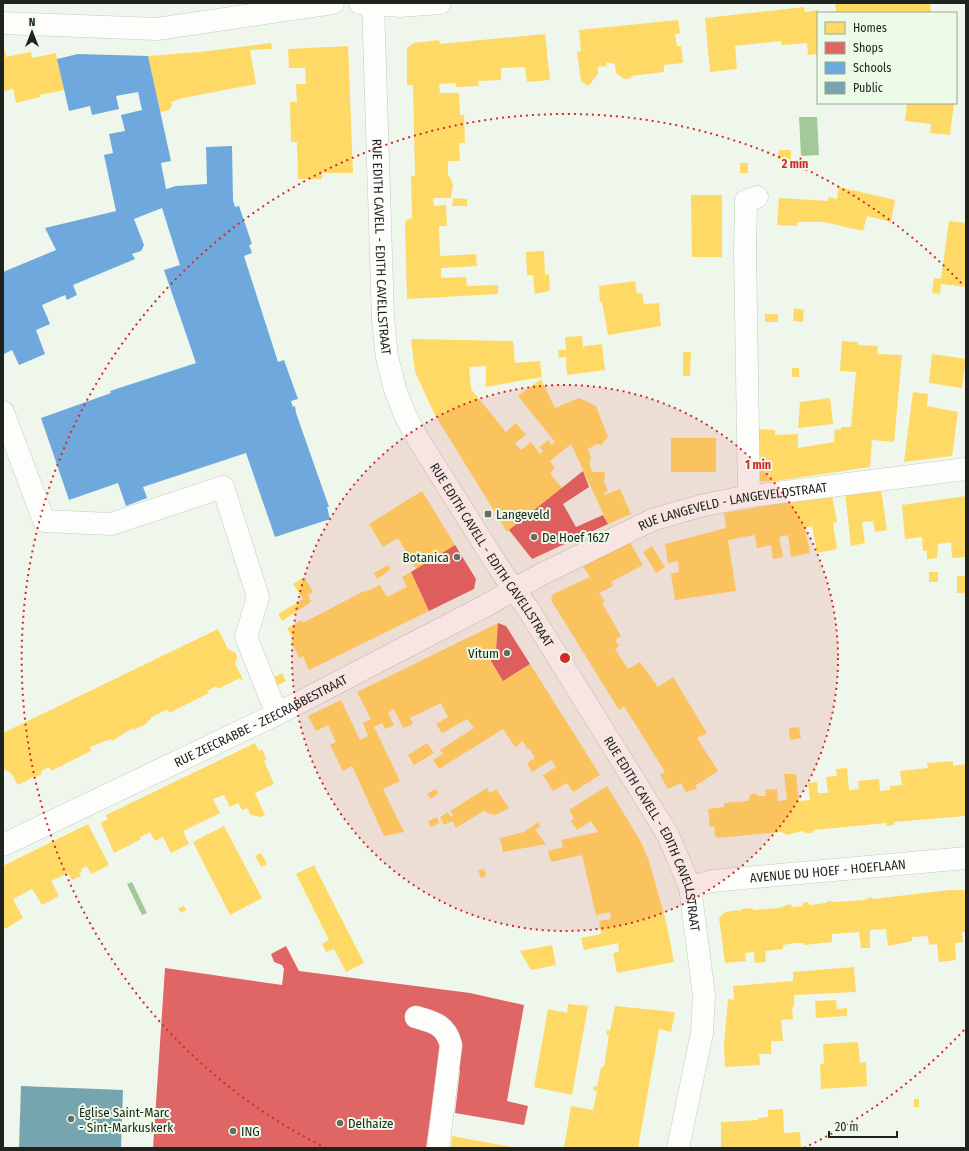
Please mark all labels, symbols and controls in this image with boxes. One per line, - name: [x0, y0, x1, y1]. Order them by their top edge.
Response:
- north arrow: [12, 12, 52, 52]
- legend: [817, 12, 957, 104]
- text: N: [29, 16, 35, 29]
- text: Homes: [853, 21, 887, 35]
- text: Shops: [853, 41, 883, 55]
- text: Schools: [853, 61, 891, 75]
- text: Public: [853, 81, 883, 95]
- street label: RUE EDITH CAVELL - EDITH CAVELLSTRAAT: [369, 139, 394, 356]
- text: 2 min: [781, 157, 808, 171]
- text: 1 min: [745, 458, 771, 472]
- street label: RUE EDITH CAVELL - EDITH CAVELLSTRAAT: [427, 460, 557, 650]
- street label: RUE LANGEVELD - LANGEVELDSTRAAT: [636, 480, 828, 534]
- place label: Langeveld: [496, 507, 550, 522]
- marker: Langeveld: [483, 509, 493, 519]
- place label: De Hoef 1627: [542, 530, 610, 545]
- marker: De Hoef 1627: [529, 532, 539, 542]
- place label: Botanica: [403, 550, 449, 565]
- marker: Botanica: [452, 552, 462, 562]
- place label: Vitum: [468, 646, 499, 661]
- marker: Vitum: [502, 648, 512, 658]
- centre of rings: [558, 651, 572, 665]
- street label: RUE ZEECRABBE - ZEECRABBESTRAAT: [172, 672, 350, 770]
- street label: RUE EDITH CAVELL - EDITH CAVELLSTRAAT: [601, 734, 703, 932]
- street label: AVENUE DU HOEF - HOEFLAAN: [749, 856, 906, 886]
- place label: Église Saint-Marc - Sint-Markuskerk: [79, 1105, 174, 1135]
- scale bar: [829, 1113, 897, 1139]
- marker: Église Saint-Marc - Sint-Markuskerk: [66, 1114, 76, 1124]
- place label: Delhaize: [348, 1116, 393, 1131]
- marker: Delhaize: [335, 1118, 345, 1128]
- text: 20 m: [835, 1120, 859, 1134]
- place label: ING: [241, 1124, 260, 1139]
- marker: ING: [228, 1126, 238, 1136]

